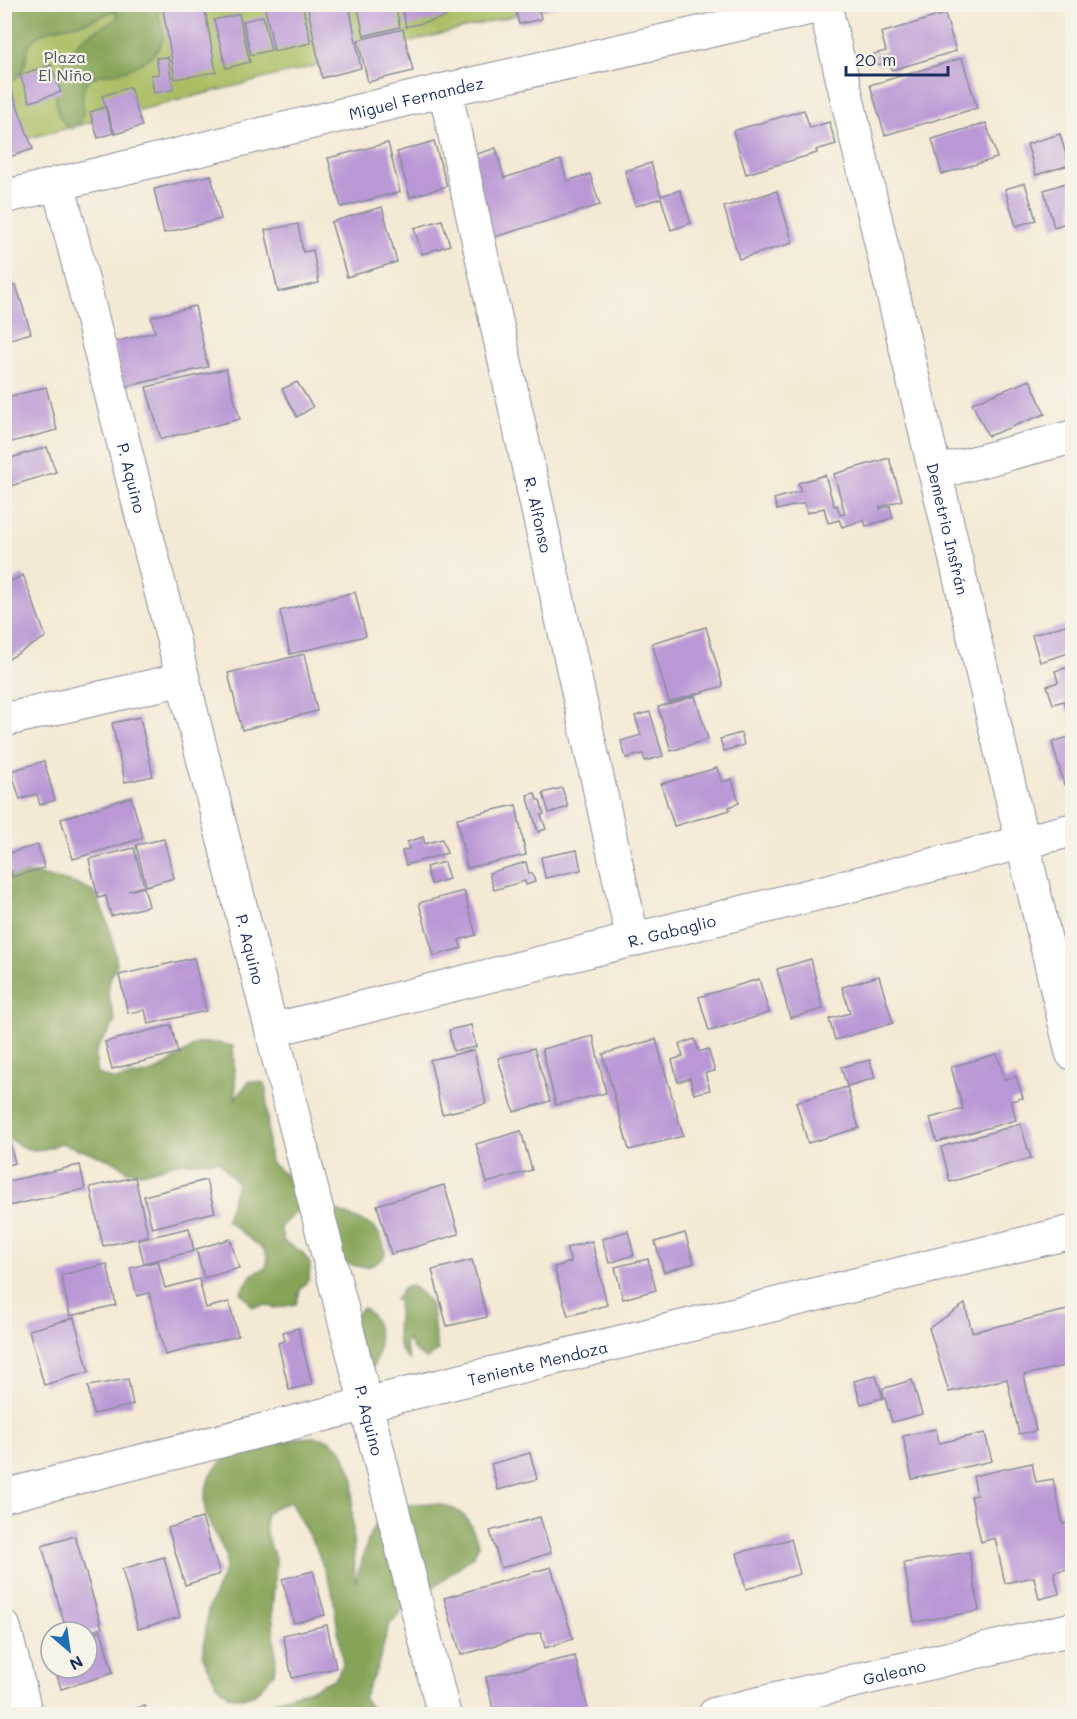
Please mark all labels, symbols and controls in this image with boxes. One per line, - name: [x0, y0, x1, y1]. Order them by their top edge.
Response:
- scale bar: [846, 39, 948, 77]
- park label: Plaza El Niño: [38, 46, 92, 85]
- text: 20 m: [855, 47, 896, 71]
- street label: Miguel Fernandez: [346, 71, 486, 124]
- street label: P. Aquino: [113, 441, 151, 515]
- street label: Demetrio Insfrán: [923, 461, 974, 597]
- street label: R. Alfonso: [520, 475, 558, 555]
- street label: R. Gabaglio: [626, 909, 718, 951]
- street label: P. Aquino: [232, 912, 270, 986]
- street label: Teniente Mendoza: [465, 1335, 610, 1389]
- street label: P. Aquino: [351, 1383, 389, 1457]
- north arrow: [39, 1620, 99, 1680]
- text: N: [66, 1651, 87, 1676]
- street label: Galeano: [860, 1654, 928, 1689]

